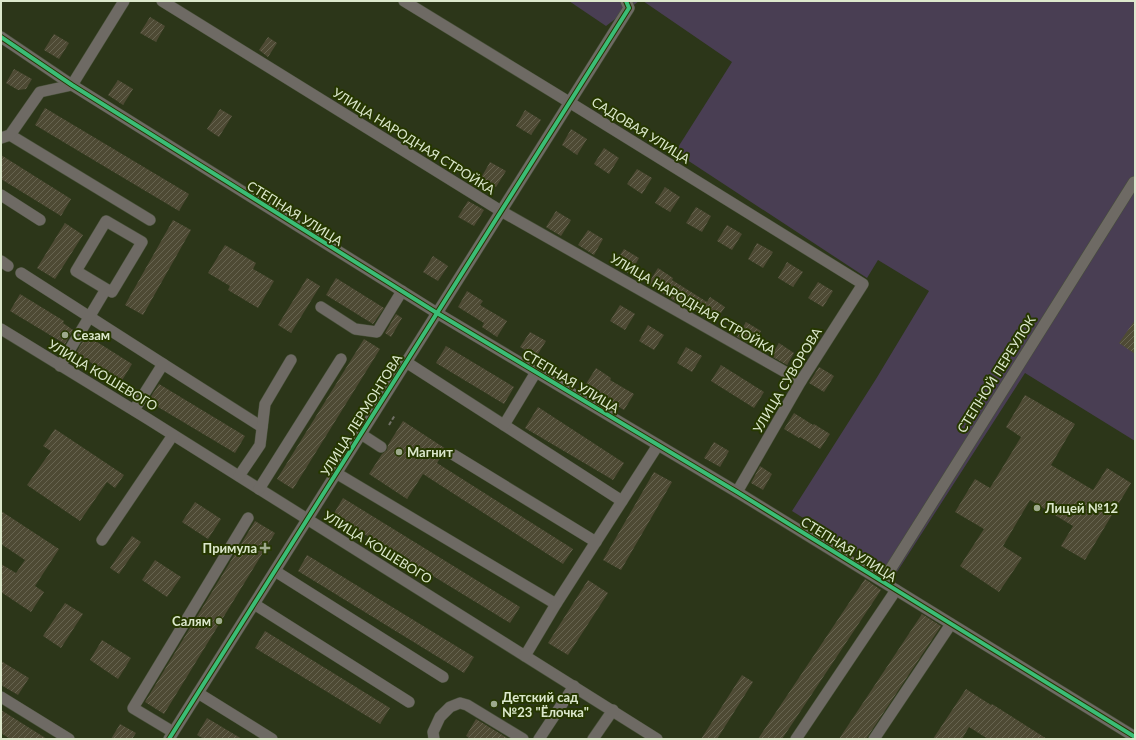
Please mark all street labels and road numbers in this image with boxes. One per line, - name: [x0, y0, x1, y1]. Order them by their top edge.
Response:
- street label: УЛИЦА НАРОДНАЯ СТРОЙКА: [330, 84, 498, 198]
- street label: САДОВАЯ УЛИЦА: [589, 93, 693, 167]
- street label: СТЕПНАЯ УЛИЦА: [244, 177, 346, 249]
- street label: УЛИЦА НАРОДНАЯ СТРОЙКА: [607, 250, 779, 358]
- street label: СТЕПНОЙ ПЕРЕУЛОК: [953, 312, 1039, 436]
- street label: УЛИЦА СУВОРОВА: [749, 324, 825, 436]
- street label: УЛИЦА КОШЕВОГО: [45, 336, 161, 414]
- street label: СТЕПНАЯ УЛИЦА: [520, 346, 622, 416]
- street label: УЛИЦА ЛЕРМОНТОВА: [317, 351, 405, 479]
- street label: УЛИЦА КОШЕВОГО: [321, 507, 435, 587]
- street label: СТЕПНАЯ УЛИЦА: [798, 513, 900, 585]

